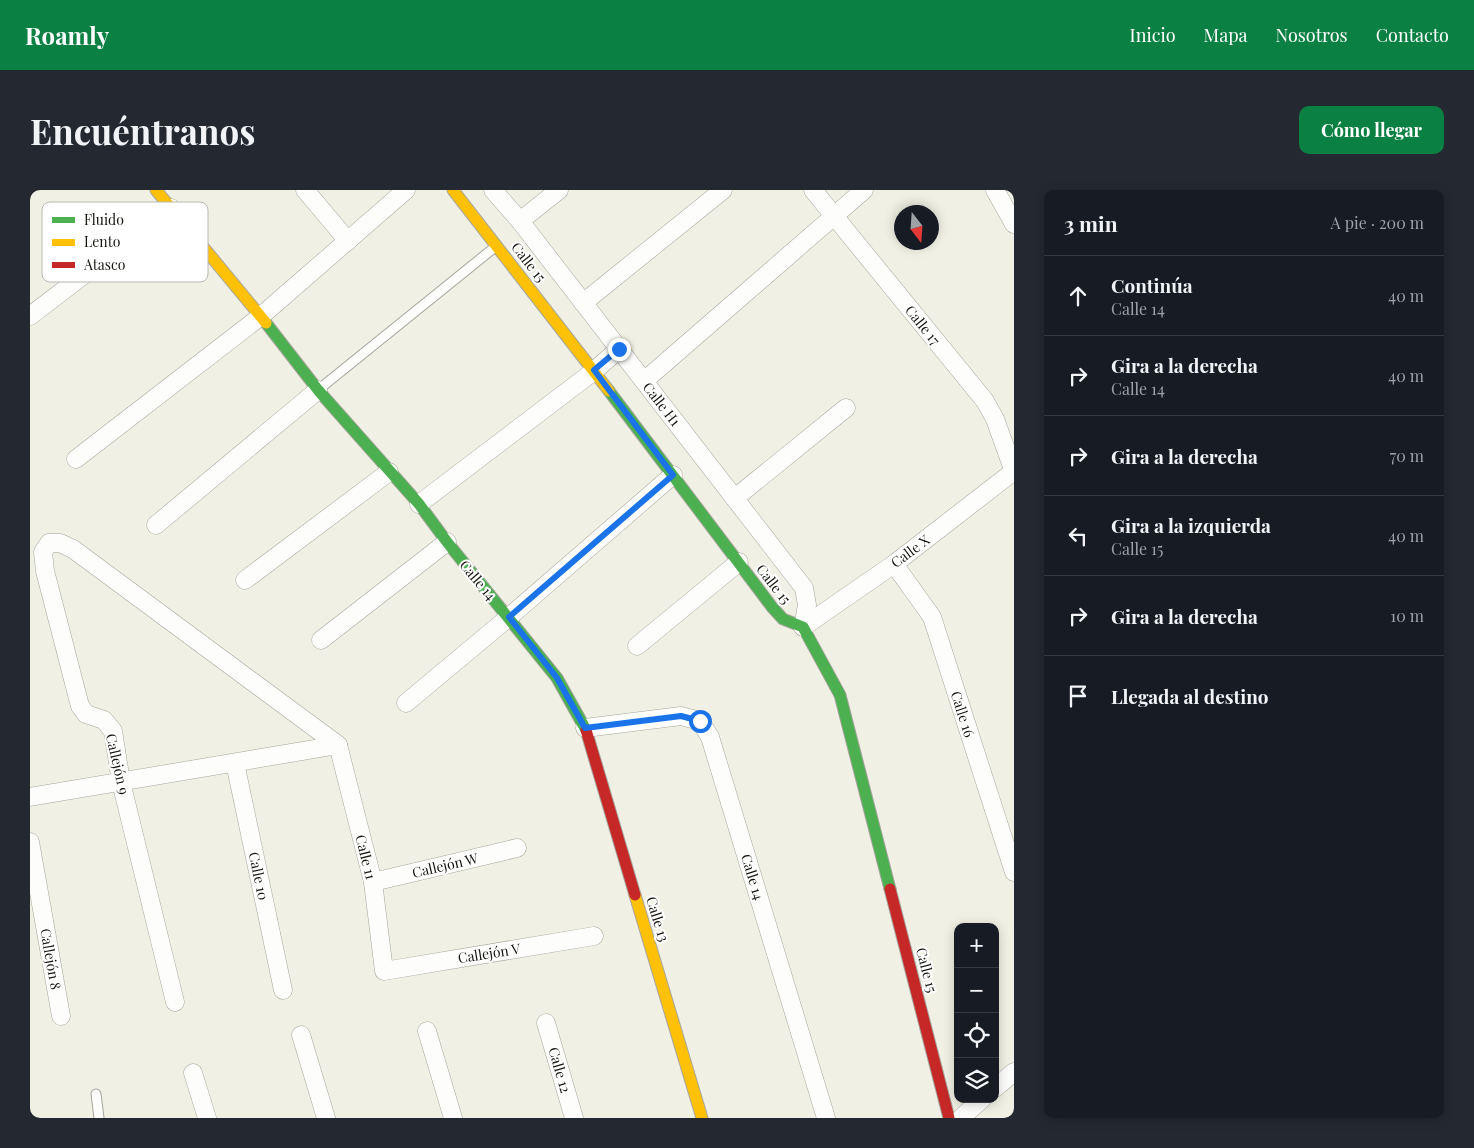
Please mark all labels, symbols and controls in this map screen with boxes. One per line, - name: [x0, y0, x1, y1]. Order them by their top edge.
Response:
- text: Roamly: [25, 19, 109, 51]
- text: Inicio: [1130, 23, 1176, 47]
- text: Mapa: [1204, 23, 1248, 47]
- text: Nosotros: [1276, 23, 1348, 47]
- text: Contacto: [1376, 23, 1449, 47]
- button: Cómo llegar: [1299, 106, 1444, 154]
- text: Encuéntranos: [30, 107, 255, 154]
- legend: [42, 202, 208, 282]
- north arrow: [894, 205, 939, 250]
- text: 3 min: [1064, 209, 1118, 237]
- text: Fluido: [84, 210, 124, 229]
- text: A pie · 200 m: [1331, 212, 1424, 233]
- text: Lento: [84, 232, 121, 251]
- street label: Calle 15: [507, 238, 551, 286]
- text: Atasco: [83, 255, 126, 274]
- text: Continúa: [1111, 272, 1193, 298]
- icon: ahead: [1064, 282, 1092, 310]
- text: 40 m: [1388, 285, 1424, 306]
- text: Calle 14: [1111, 298, 1165, 319]
- street label: Calle 17: [901, 301, 945, 349]
- route end: [608, 338, 631, 361]
- text: Gira a la derecha: [1111, 352, 1258, 378]
- icon: right: [1064, 362, 1092, 390]
- text: 40 m: [1388, 365, 1424, 386]
- street label: Calle H1: [639, 378, 685, 430]
- text: Calle 14: [1111, 378, 1165, 399]
- icon: right: [1064, 442, 1092, 470]
- text: Gira a la derecha: [1111, 443, 1258, 469]
- text: 70 m: [1390, 445, 1424, 466]
- text: Gira a la izquierda: [1111, 512, 1271, 538]
- icon: left: [1064, 522, 1092, 550]
- text: 40 m: [1388, 525, 1424, 546]
- street label: Calle X: [887, 530, 933, 572]
- text: Calle 15: [1111, 538, 1163, 559]
- street label: Calle 14: [456, 556, 500, 604]
- street label: Calle 15: [752, 560, 796, 608]
- icon: right: [1064, 602, 1092, 630]
- text: Gira a la derecha: [1111, 603, 1258, 629]
- text: 10 m: [1390, 605, 1424, 626]
- icon: arrive: [1064, 682, 1092, 710]
- text: Llegada al destino: [1111, 683, 1269, 709]
- street label: Calle 16: [947, 688, 979, 740]
- route start: [689, 710, 712, 733]
- street label: Callejón 9: [102, 732, 134, 796]
- street label: Calle 11: [351, 833, 381, 881]
- street label: Callejón W: [410, 848, 480, 882]
- street label: Calle 10: [245, 850, 273, 902]
- street label: Calle 14: [737, 852, 769, 902]
- street label: Calle 13: [642, 894, 674, 944]
- map controls: [954, 923, 999, 1103]
- button: +: [954, 923, 999, 968]
- street label: Callejón 8: [36, 927, 66, 991]
- street label: Callejón V: [456, 939, 522, 967]
- street label: Calle 15: [912, 945, 942, 995]
- button: −: [954, 968, 999, 1013]
- button: locate: [954, 1013, 999, 1058]
- street label: Calle 12: [544, 1045, 576, 1095]
- button: layers: [954, 1058, 999, 1103]

